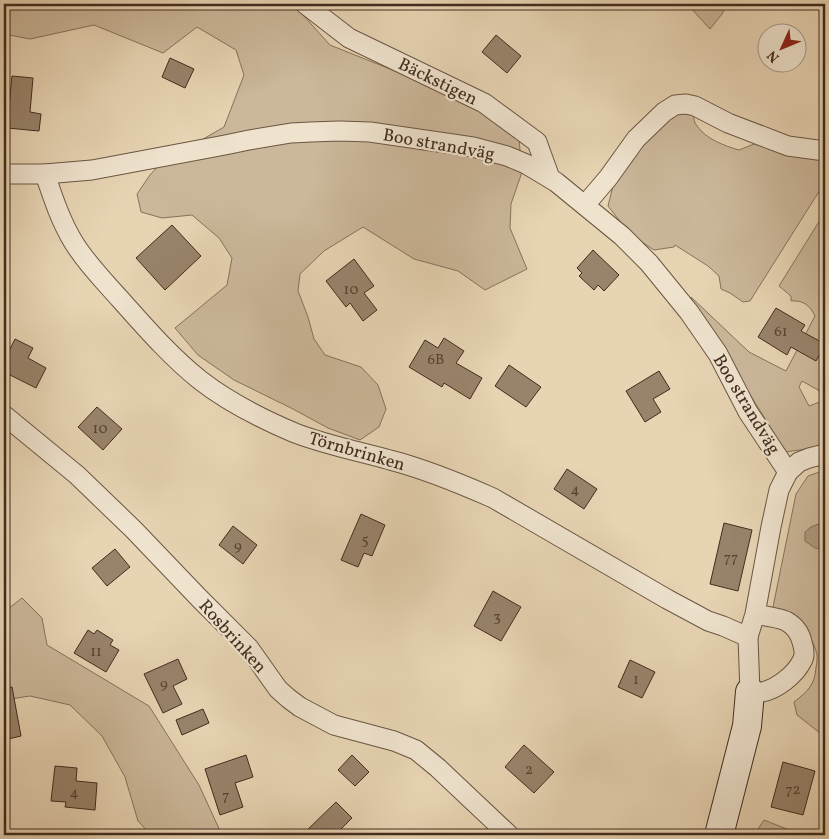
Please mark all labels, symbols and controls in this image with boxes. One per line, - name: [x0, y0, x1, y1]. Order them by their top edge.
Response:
- north arrow: [756, 22, 806, 72]
- text: N: [763, 46, 784, 66]
- street label: Bäckstigen: [393, 52, 481, 112]
- street label: Boo strandväg: [381, 123, 497, 168]
- house number: 10: [344, 280, 358, 301]
- house number: 61: [774, 322, 788, 343]
- house number: 6B: [428, 350, 444, 371]
- street label: Boo strandväg: [706, 350, 786, 460]
- house number: 10: [93, 419, 107, 440]
- street label: Törnbrinken: [305, 427, 408, 478]
- house number: 4: [571, 480, 580, 501]
- house number: 5: [361, 530, 369, 551]
- house number: 9: [234, 536, 242, 557]
- house number: 77: [724, 548, 738, 569]
- street label: Rosbrinken: [192, 595, 272, 680]
- house number: 3: [493, 607, 501, 628]
- house number: 11: [90, 642, 102, 663]
- house number: 1: [633, 670, 639, 691]
- house number: 9: [160, 674, 168, 695]
- house number: 2: [525, 760, 533, 781]
- house number: 72: [785, 780, 801, 801]
- house number: 4: [70, 783, 79, 804]
- house number: 7: [222, 786, 230, 807]

